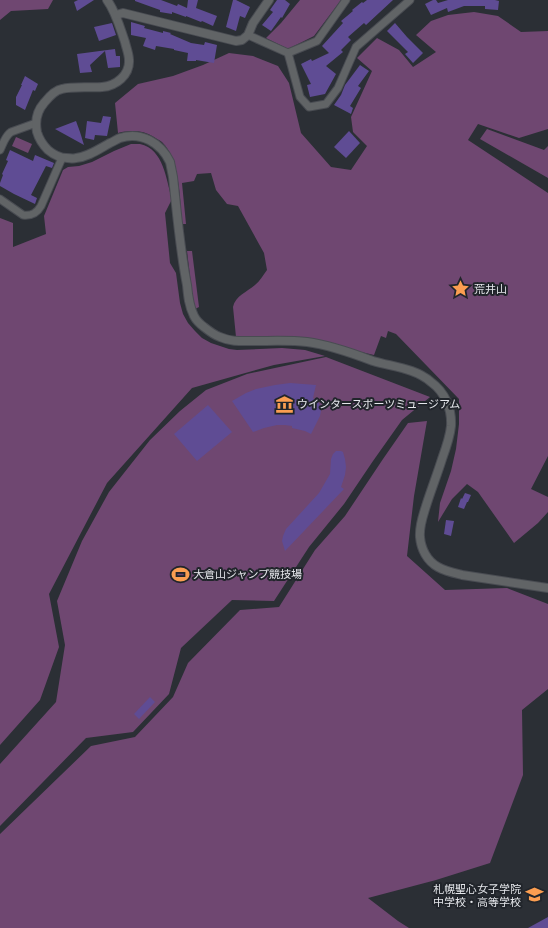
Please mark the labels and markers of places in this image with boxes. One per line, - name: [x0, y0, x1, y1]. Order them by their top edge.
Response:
- place icon: 荒井山: [451, 279, 471, 299]
- place label: 荒井山: [474, 283, 507, 295]
- museum icon: ウインタースポーツミュージアム: [274, 394, 294, 414]
- place label: ウインタースポーツミュージアム: [297, 398, 460, 410]
- sports icon: 大倉山ジャンプ競技場: [170, 564, 190, 584]
- place label: 大倉山ジャンプ競技場: [193, 568, 302, 580]
- place label: 札幌聖心女子学院 中学校・高等学校: [433, 883, 521, 908]
- school or university icon: 札幌聖心女子学院 中学校・高等学校: [524, 885, 544, 905]

